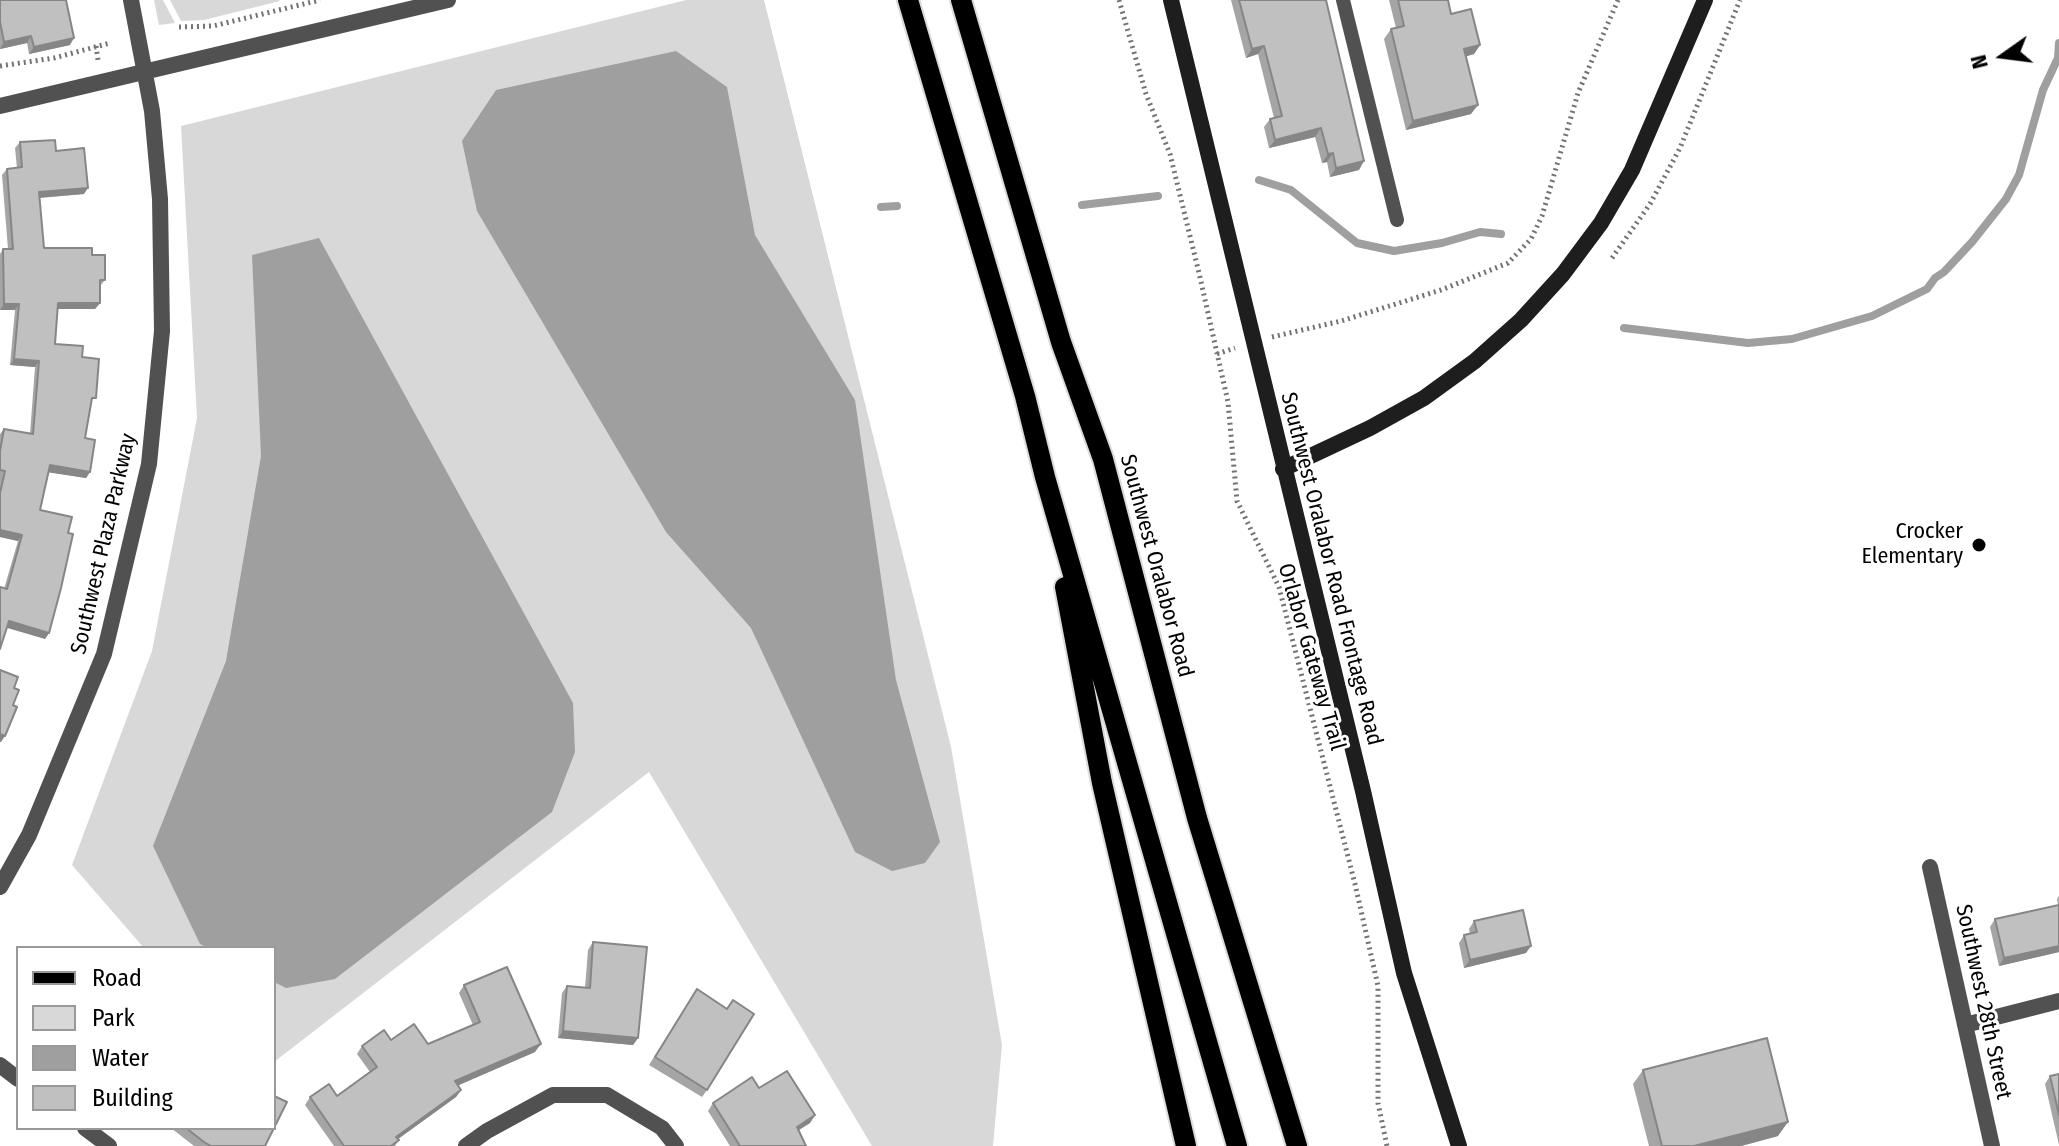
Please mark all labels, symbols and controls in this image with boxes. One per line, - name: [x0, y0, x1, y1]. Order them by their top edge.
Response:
- north arrow: [1963, 16, 2043, 96]
- text: N: [1965, 52, 1994, 72]
- street label: Southwest Oralabor Road Frontage Road: [1274, 390, 1388, 748]
- street label: Southwest Plaza Parkway: [66, 431, 142, 657]
- street label: Southwest Oralabor Road: [1114, 452, 1198, 680]
- place label: Crocker Elementary: [1862, 519, 1963, 570]
- marker: Crocker Elementary: [1970, 536, 1988, 554]
- street label: Orlabor Gateway Trail: [1272, 560, 1350, 754]
- street label: Southwest 28th Street: [1949, 902, 2017, 1102]
- legend: [16, 946, 276, 1130]
- text: Road: [92, 964, 142, 992]
- text: Park: [92, 1004, 135, 1032]
- text: Water: [92, 1044, 149, 1072]
- text: Building: [92, 1084, 173, 1112]

